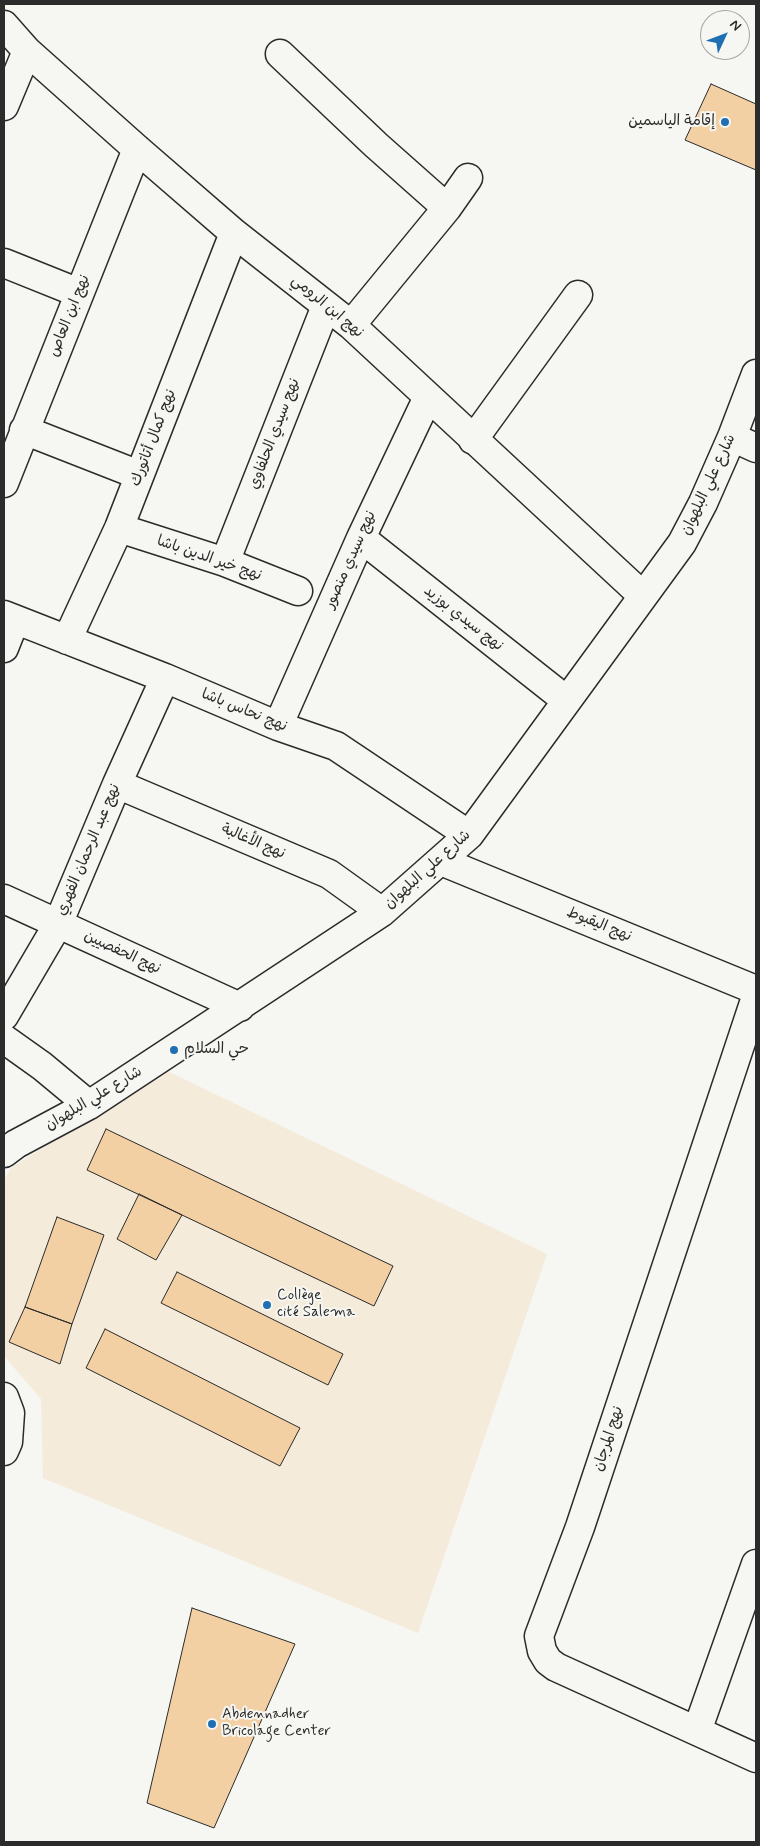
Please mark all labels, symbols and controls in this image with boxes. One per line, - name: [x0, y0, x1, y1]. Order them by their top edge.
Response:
- north arrow: [700, 10, 750, 60]
- text: N: [725, 16, 745, 35]
- place label: إقامة الياسمين: [628, 113, 715, 131]
- marker: إقامة الياسمين: [719, 116, 731, 128]
- street label: نهج ابن العاص: [45, 272, 95, 360]
- street label: نهج ابن الرومي: [287, 272, 367, 342]
- street label: نهج سيدي الحلفاوي: [246, 376, 304, 492]
- street label: نهج كمال أتاتورك: [127, 387, 181, 489]
- street label: شارع علي البلهوان: [678, 432, 740, 538]
- street label: نهج سيدي منصور: [321, 508, 381, 612]
- street label: نهج خير الدين باشا: [154, 533, 264, 585]
- street label: نهج سيدي بوزيد: [420, 582, 506, 656]
- street label: نهج نحاس باشا: [198, 686, 290, 736]
- street label: نهج عبد الرحمان الفهري: [53, 782, 125, 918]
- street label: نهج الأغالبة: [218, 820, 288, 864]
- street label: شارع علي البلهوان: [381, 827, 475, 913]
- street label: نهج اليقبوط: [564, 904, 634, 946]
- street label: نهج الحفصيين: [81, 927, 163, 979]
- place label: حي السلام: [184, 1041, 249, 1059]
- marker: حي السلام: [168, 1044, 180, 1056]
- street label: شارع علي البلهوان: [42, 1063, 146, 1135]
- place label: Collège cité Salema: [277, 1287, 355, 1322]
- marker: Collège cité Salema: [261, 1299, 273, 1311]
- street label: نهج المرجان: [590, 1404, 628, 1474]
- place label: Abdennadher Bricolage Center: [222, 1706, 331, 1741]
- marker: Abdennadher Bricolage Center: [206, 1718, 218, 1730]

